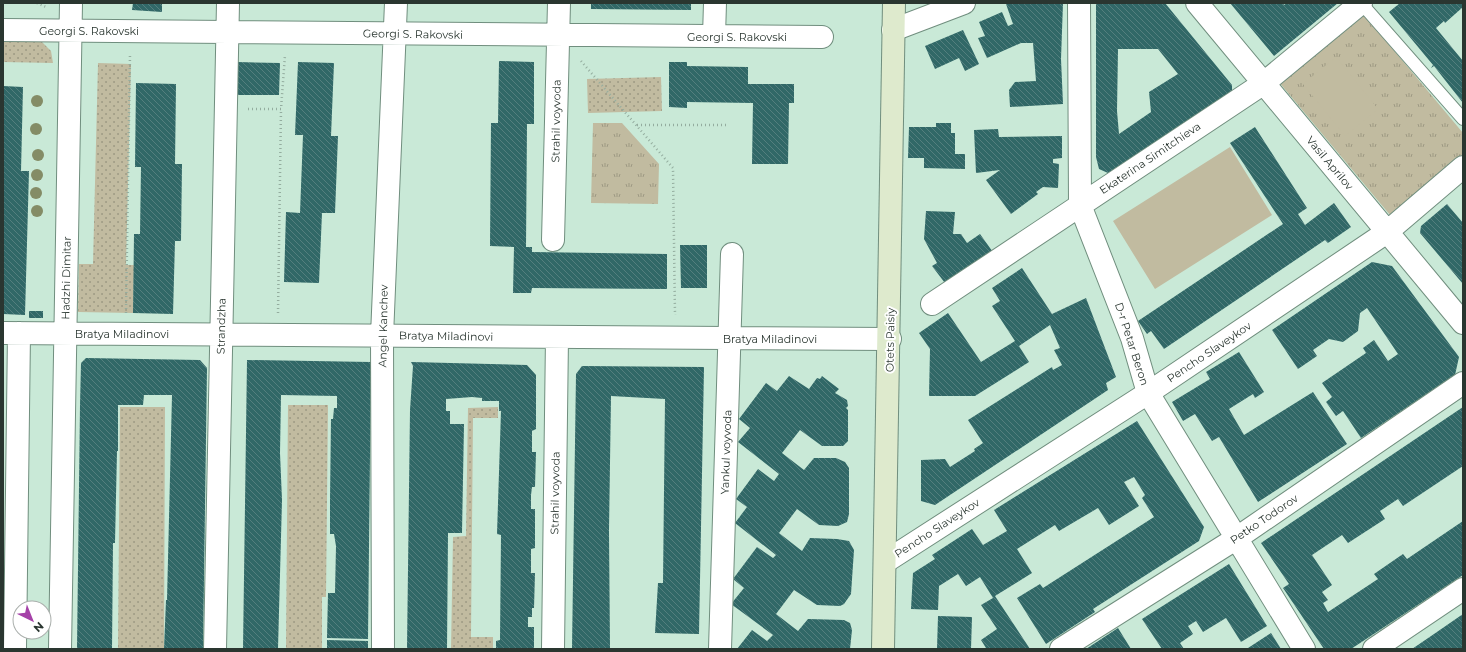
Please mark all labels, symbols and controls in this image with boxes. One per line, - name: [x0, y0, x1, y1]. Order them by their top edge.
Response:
- street label: Georgi S. Rakovski: [39, 24, 139, 38]
- street label: Georgi S. Rakovski: [363, 26, 463, 42]
- street label: Georgi S. Rakovski: [687, 30, 787, 44]
- street label: Strahil voyvoda: [548, 79, 564, 163]
- street label: Ekaterina Simitchieva: [1097, 119, 1203, 197]
- street label: Vasil Aprilov: [1303, 133, 1357, 193]
- street label: Hadzhi Dimitar: [58, 236, 74, 320]
- street label: Angel Kanchev: [375, 284, 391, 368]
- street label: Strandzha: [214, 298, 228, 354]
- street label: D-r Petar Beron: [1112, 301, 1152, 387]
- street label: Otets Paisiy: [882, 308, 898, 372]
- street label: Pencho Slaveykov: [1164, 319, 1254, 385]
- street label: Bratya Miladinovi: [75, 327, 169, 341]
- street label: Bratya Miladinovi: [399, 328, 493, 344]
- street label: Bratya Miladinovi: [723, 332, 817, 346]
- street label: Yankul voyvoda: [718, 409, 734, 495]
- street label: Strahil voyvoda: [547, 451, 563, 535]
- street label: Petko Todorov: [1227, 491, 1301, 547]
- street label: Pencho Slaveykov: [892, 495, 982, 561]
- north arrow: [12, 600, 52, 640]
- text: N: [31, 619, 47, 635]

